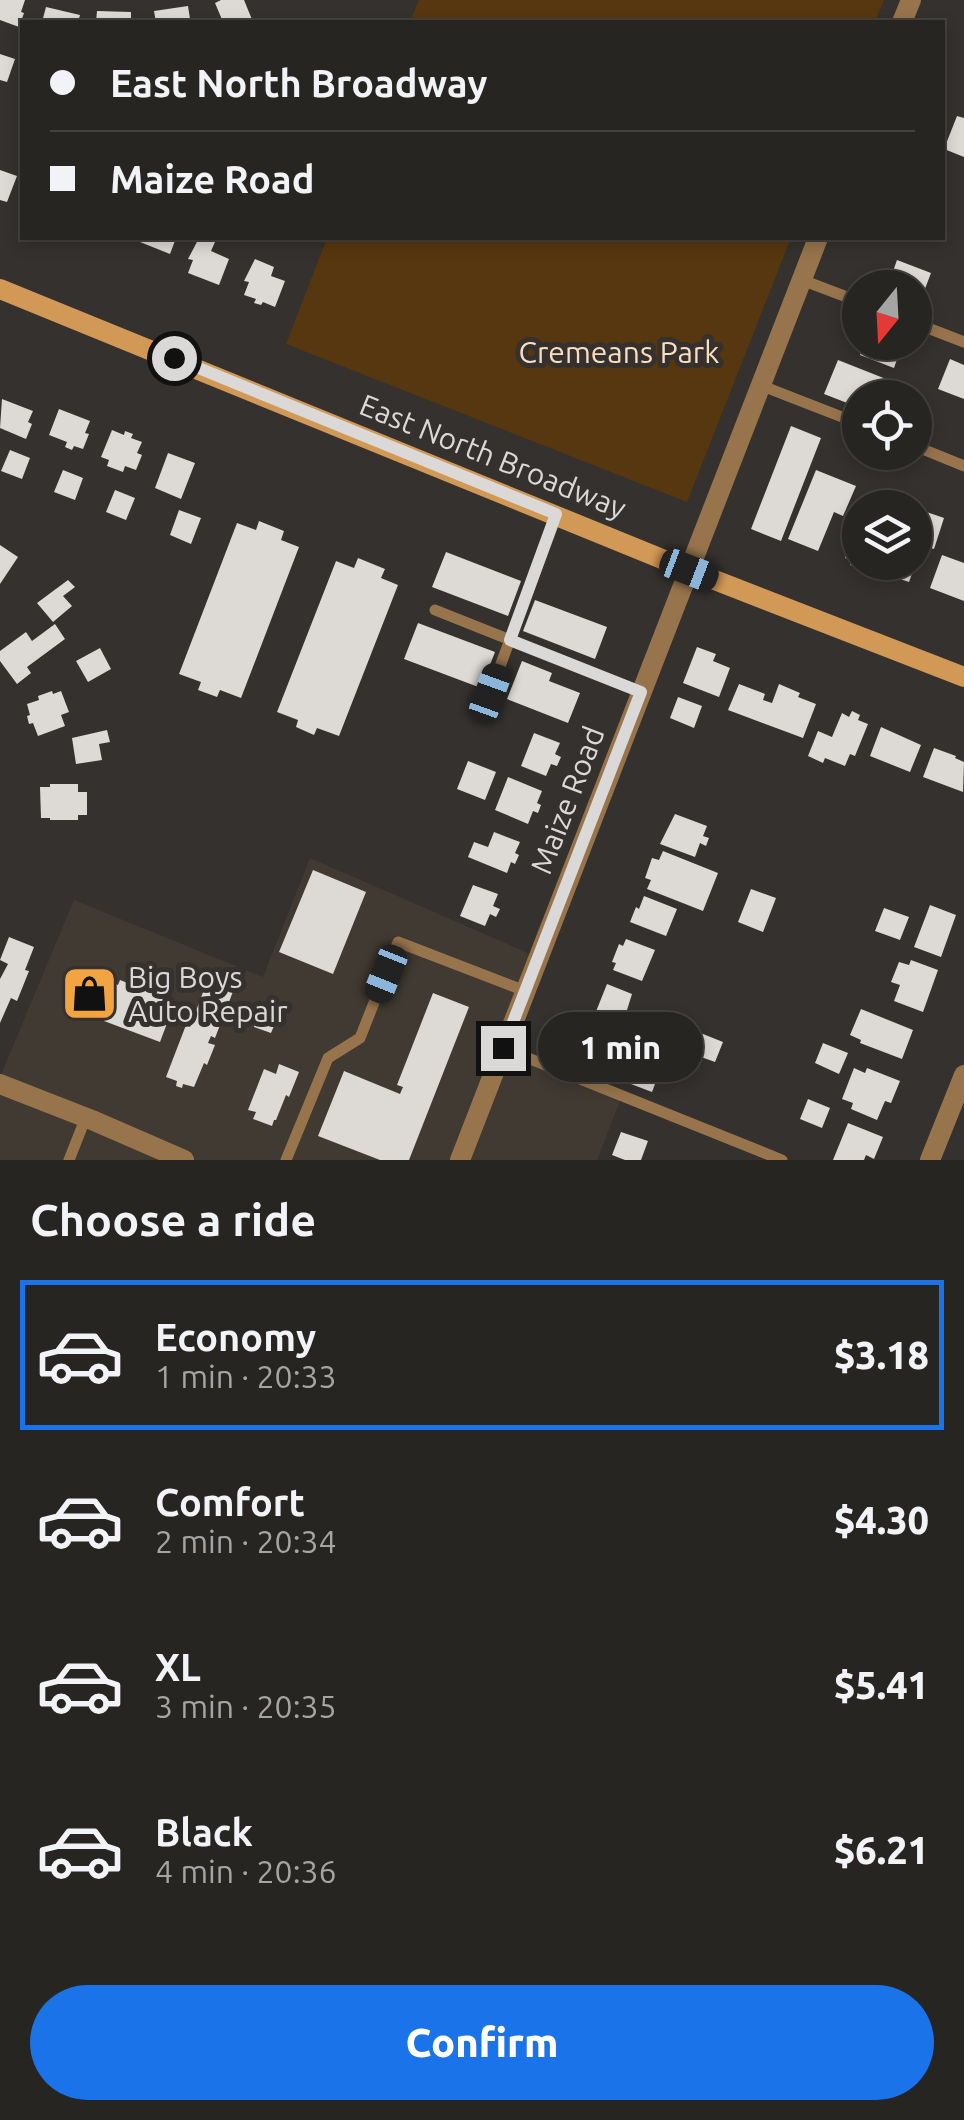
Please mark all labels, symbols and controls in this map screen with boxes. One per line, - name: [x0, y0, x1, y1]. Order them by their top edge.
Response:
- text: East North Broadway: [110, 62, 487, 104]
- text: Maize Road: [110, 158, 314, 200]
- north arrow: [842, 270, 932, 360]
- map controls: [842, 270, 932, 580]
- park label: Cremeans Park: [519, 335, 719, 369]
- route start: [152, 336, 197, 381]
- button: locate: [842, 380, 932, 470]
- street label: East North Broadway: [355, 387, 631, 525]
- button: layers: [842, 490, 932, 580]
- car: [656, 545, 722, 595]
- car: [466, 660, 514, 726]
- street label: Maize Road: [523, 722, 611, 878]
- car: [361, 941, 411, 1007]
- place label: Big Boys Auto Repair: [128, 960, 288, 1028]
- shop icon: Big Boys Auto Repair: [59, 964, 119, 1024]
- callout: 1 min: [538, 1013, 703, 1083]
- route end: [481, 1026, 526, 1071]
- text: 1 min: [580, 1029, 661, 1065]
- text: Choose a ride: [30, 1194, 316, 1245]
- icon: car: [35, 1310, 125, 1400]
- text: Economy: [155, 1316, 316, 1358]
- text: $3.18: [834, 1334, 929, 1376]
- text: 1 min · 20:33: [155, 1358, 337, 1394]
- icon: car: [35, 1475, 125, 1565]
- text: Comfort: [155, 1481, 305, 1523]
- text: $4.30: [834, 1499, 929, 1541]
- text: 2 min · 20:34: [155, 1523, 337, 1559]
- icon: car: [35, 1640, 125, 1730]
- text: XL: [155, 1646, 201, 1688]
- text: $5.41: [834, 1664, 929, 1706]
- text: 3 min · 20:35: [155, 1688, 337, 1724]
- icon: car: [35, 1805, 125, 1895]
- text: Black: [155, 1811, 253, 1853]
- text: $6.21: [834, 1829, 929, 1871]
- text: 4 min · 20:36: [155, 1853, 337, 1889]
- button: Confirm: [30, 1985, 934, 2100]

